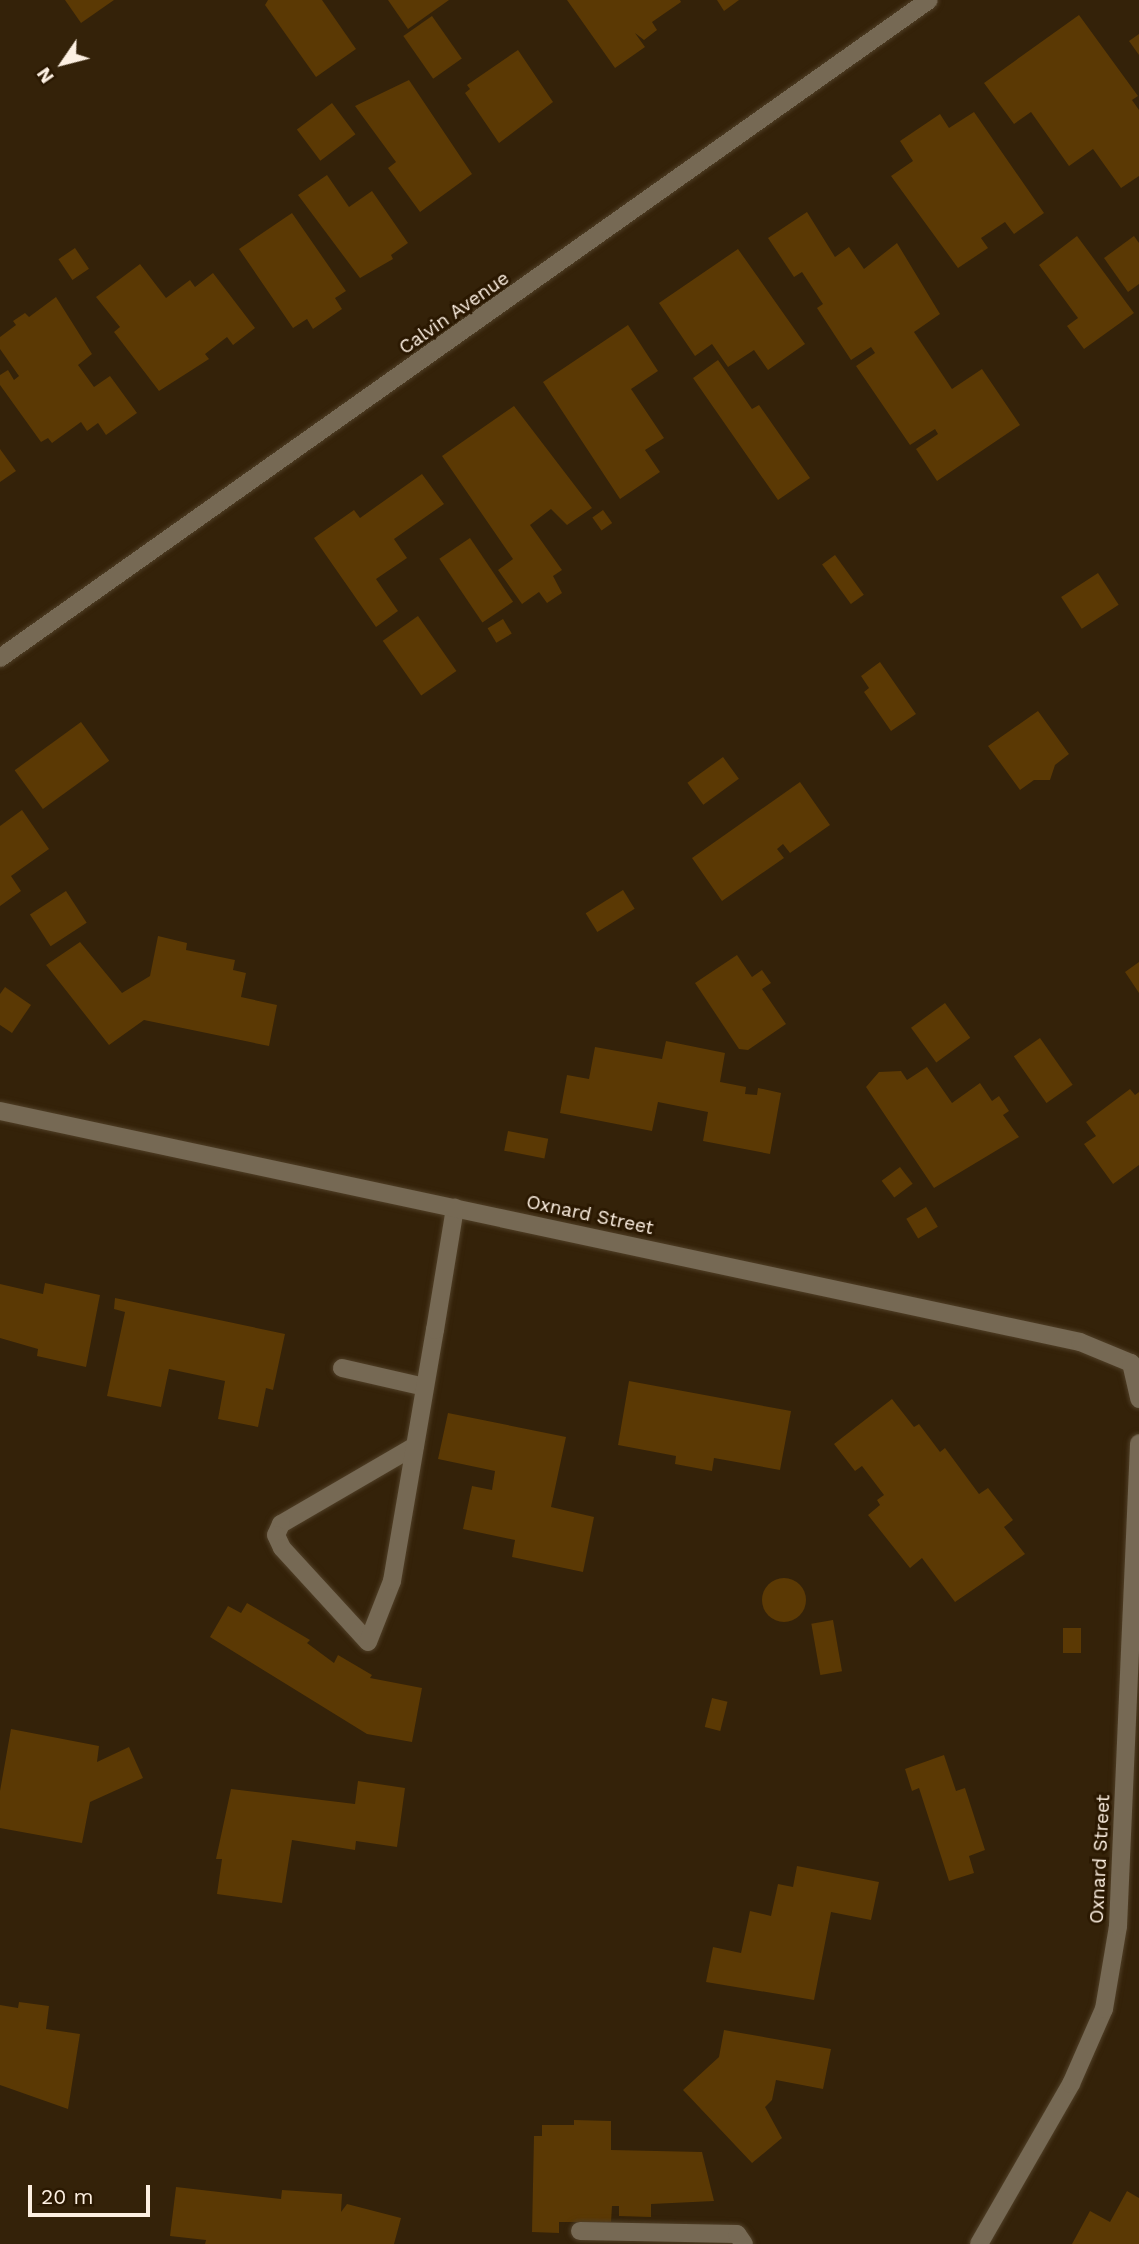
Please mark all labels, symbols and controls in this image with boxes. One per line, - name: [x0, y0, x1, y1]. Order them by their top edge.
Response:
- north arrow: [28, 28, 98, 98]
- text: N: [32, 63, 59, 88]
- street label: Calvin Avenue: [394, 266, 514, 360]
- street label: Oxnard Street: [524, 1190, 656, 1240]
- street label: Oxnard Street: [1085, 1794, 1115, 1924]
- scale bar: [32, 2170, 154, 2214]
- text: 20 m: [41, 2184, 93, 2209]

